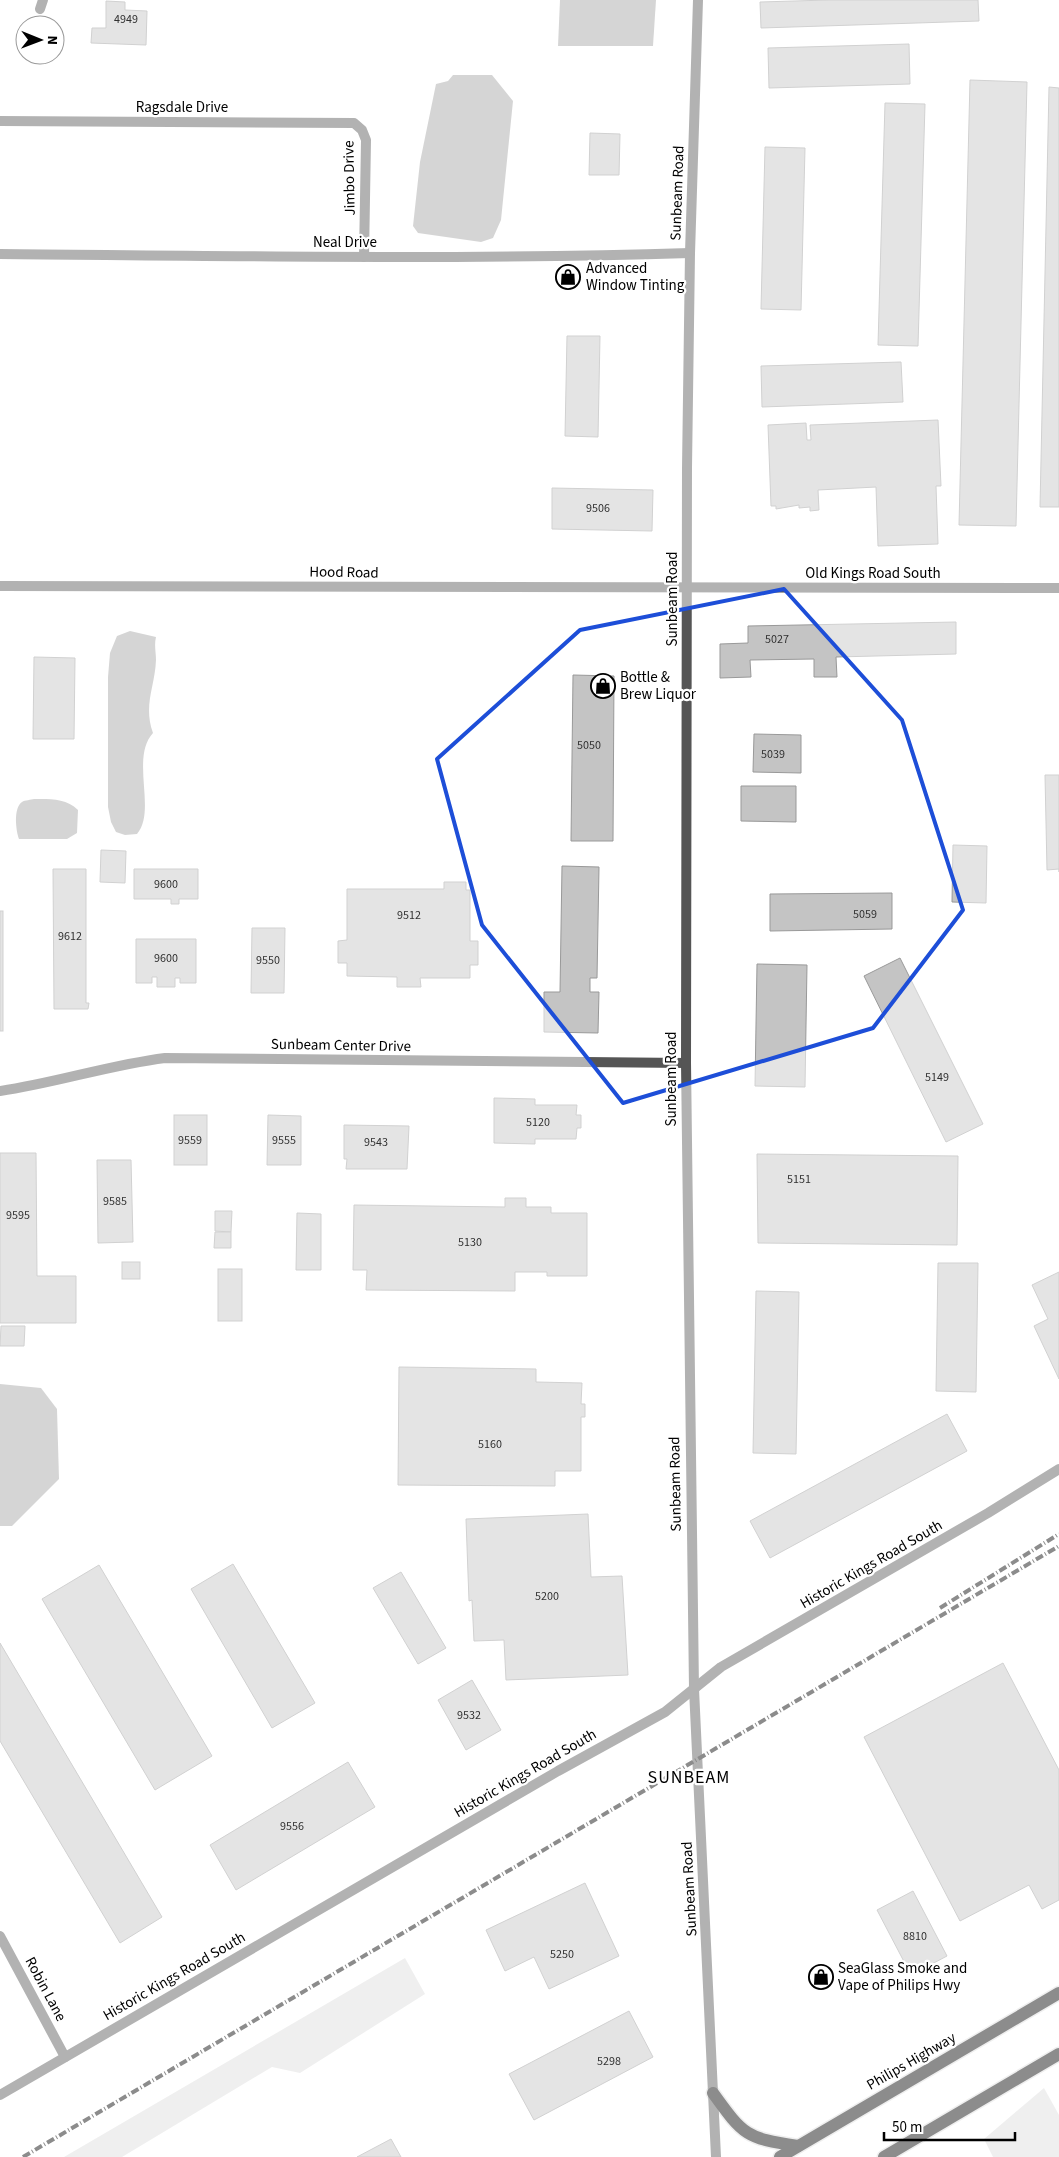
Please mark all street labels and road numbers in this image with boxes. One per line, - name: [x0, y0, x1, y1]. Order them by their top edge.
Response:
- street label: Ragsdale Drive: [136, 97, 228, 118]
- street label: Jimbo Drive: [338, 140, 361, 216]
- street label: Sunbeam Road: [665, 145, 690, 241]
- street label: Neal Drive: [313, 232, 377, 253]
- street label: Sunbeam Road: [662, 551, 683, 647]
- street label: Hood Road: [309, 561, 379, 584]
- street label: Old Kings Road South: [805, 563, 941, 584]
- street label: Sunbeam Road: [661, 1031, 682, 1127]
- street label: Sunbeam Center Drive: [271, 1034, 411, 1057]
- street label: Sunbeam Road: [664, 1436, 687, 1532]
- street label: Historic Kings Road South: [796, 1515, 946, 1614]
- street label: Historic Kings Road South: [450, 1724, 600, 1823]
- street label: Sunbeam Road: [677, 1841, 702, 1937]
- street label: Historic Kings Road South: [99, 1927, 249, 2026]
- street label: Robin Lane: [20, 1953, 71, 2025]
- street label: Philips Highway: [863, 2027, 960, 2095]

